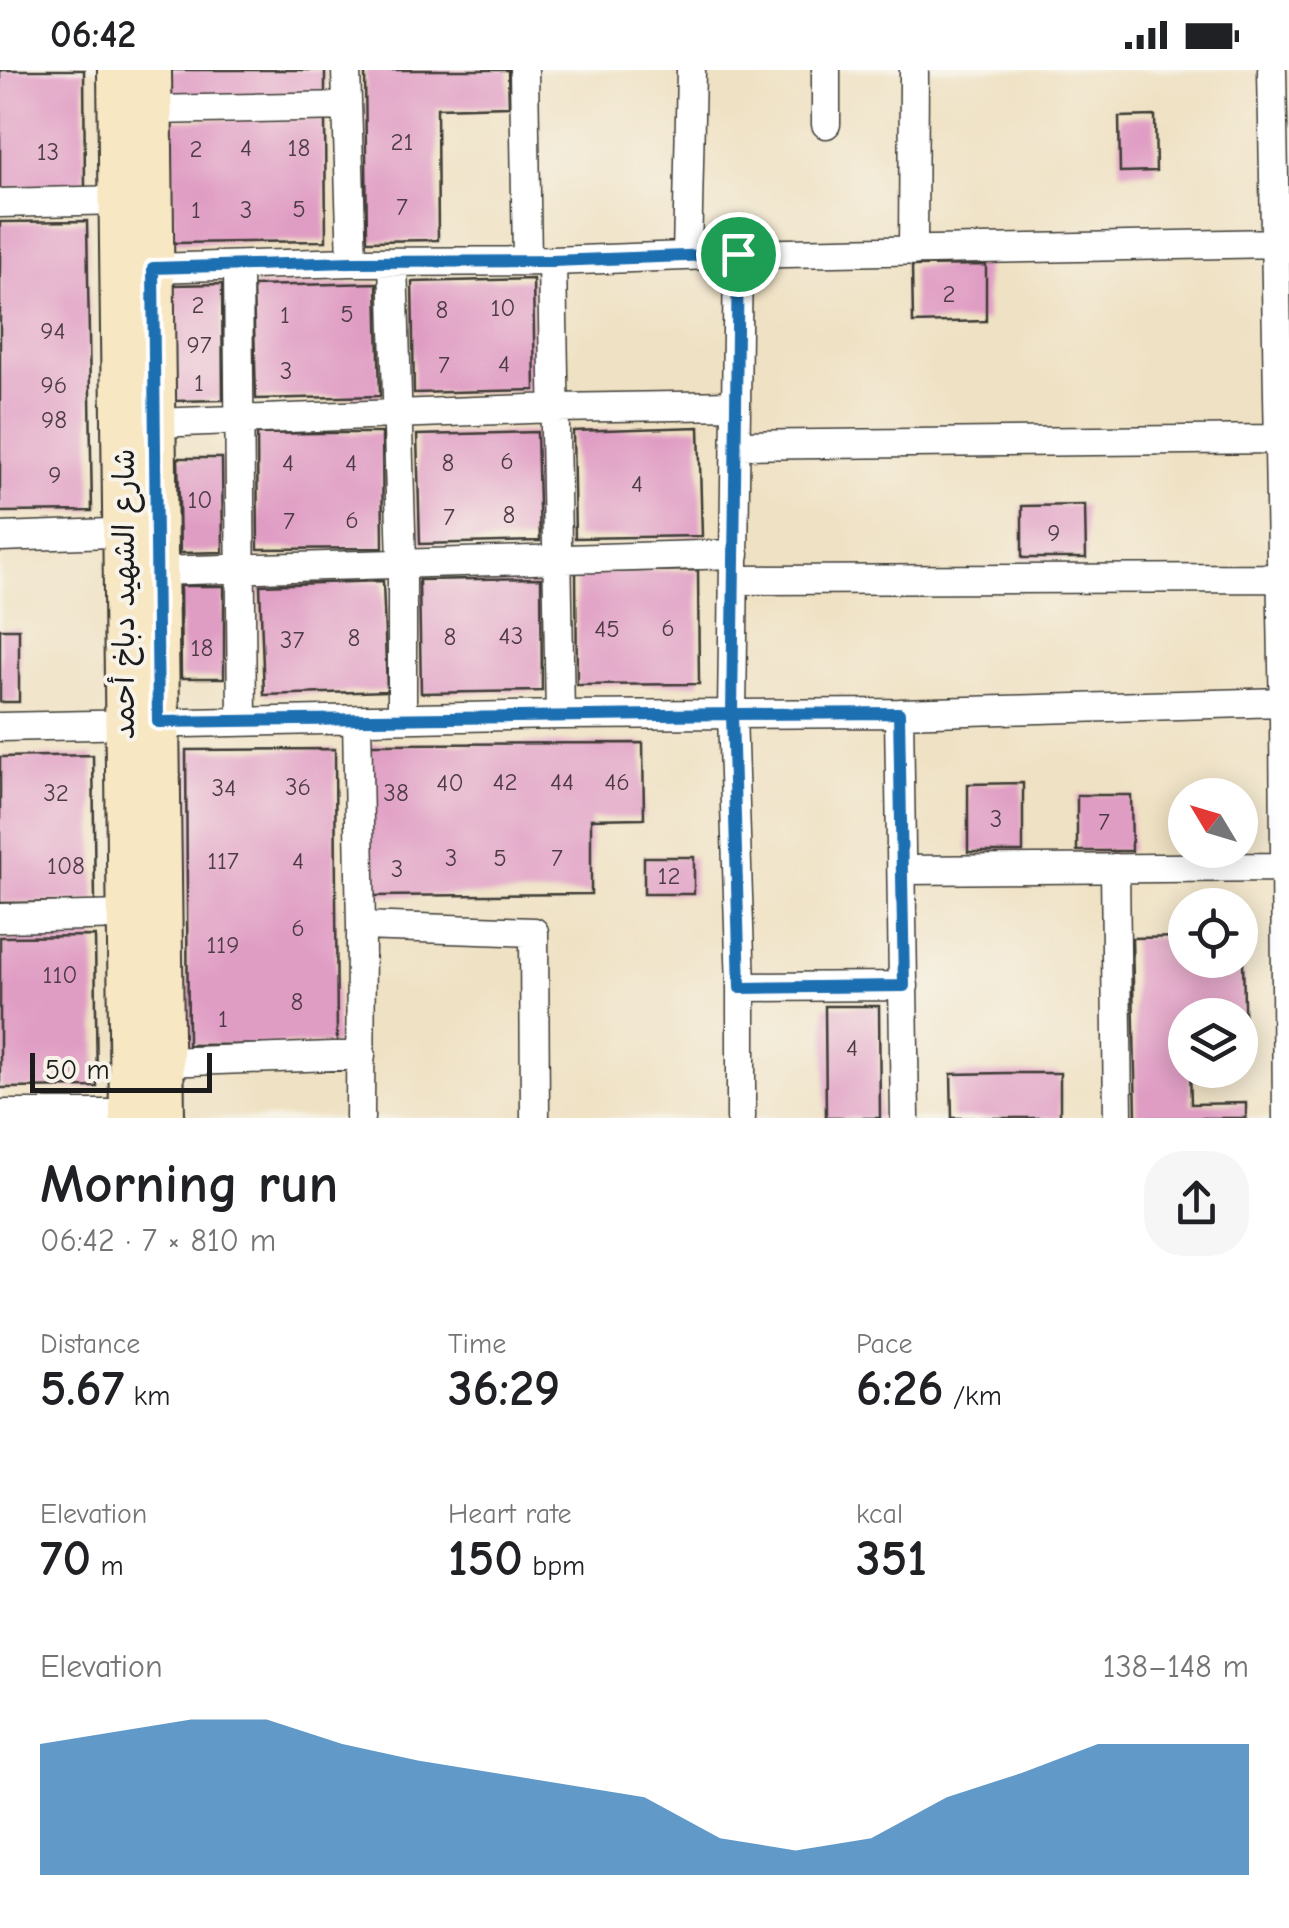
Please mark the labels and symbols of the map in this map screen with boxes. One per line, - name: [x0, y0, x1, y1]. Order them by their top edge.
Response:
- house number: 21: [391, 127, 413, 156]
- house number: 4: [240, 133, 252, 162]
- house number: 18: [288, 133, 310, 162]
- house number: 2: [189, 134, 203, 163]
- house number: 13: [37, 137, 59, 166]
- house number: 7: [396, 192, 408, 221]
- house number: 5: [292, 194, 306, 223]
- house number: 1: [191, 195, 201, 224]
- house number: 3: [240, 195, 252, 224]
- pin: [696, 212, 781, 297]
- house number: 2: [942, 279, 956, 308]
- house number: 2: [191, 290, 205, 319]
- house number: 10: [490, 293, 516, 322]
- house number: 8: [436, 295, 448, 324]
- house number: 5: [340, 299, 354, 328]
- house number: 1: [280, 300, 290, 329]
- house number: 94: [40, 316, 66, 345]
- house number: 97: [186, 330, 212, 359]
- house number: 4: [498, 349, 510, 378]
- house number: 7: [438, 350, 450, 379]
- house number: 3: [280, 356, 292, 385]
- house number: 1: [194, 368, 204, 397]
- house number: 96: [41, 370, 67, 399]
- house number: 98: [41, 405, 67, 434]
- house number: 6: [500, 446, 514, 475]
- house number: 4: [282, 448, 294, 477]
- house number: 4: [345, 448, 357, 477]
- house number: 8: [442, 448, 454, 477]
- street label: شارع الشهيد دباخ أحمد: [107, 449, 145, 739]
- house number: 9: [48, 460, 62, 489]
- house number: 4: [631, 469, 643, 498]
- house number: 10: [187, 485, 213, 514]
- house number: 8: [503, 500, 515, 529]
- house number: 7: [443, 502, 455, 531]
- house number: 6: [345, 505, 359, 534]
- house number: 7: [283, 506, 295, 535]
- house number: 9: [1047, 518, 1061, 547]
- house number: 6: [661, 613, 675, 642]
- house number: 45: [594, 614, 620, 643]
- house number: 43: [499, 621, 523, 650]
- house number: 8: [444, 622, 456, 651]
- house number: 8: [348, 623, 360, 652]
- house number: 37: [280, 625, 304, 654]
- house number: 18: [191, 633, 213, 662]
- house number: 42: [492, 767, 518, 796]
- house number: 44: [550, 767, 574, 796]
- house number: 46: [604, 767, 630, 796]
- house number: 40: [436, 768, 464, 797]
- house number: 36: [285, 772, 311, 801]
- house number: 34: [212, 773, 236, 802]
- house number: 32: [43, 778, 69, 807]
- house number: 38: [383, 778, 409, 807]
- north arrow: [1168, 778, 1258, 868]
- house number: 3: [990, 804, 1002, 833]
- house number: 7: [1098, 807, 1110, 836]
- house number: 3: [445, 843, 457, 872]
- house number: 5: [493, 843, 507, 872]
- house number: 7: [551, 843, 563, 872]
- house number: 117: [207, 846, 239, 875]
- house number: 4: [292, 846, 304, 875]
- house number: 108: [47, 851, 85, 880]
- house number: 3: [391, 854, 403, 883]
- house number: 12: [658, 861, 680, 890]
- house number: 6: [291, 913, 305, 942]
- house number: 119: [206, 930, 240, 959]
- house number: 110: [42, 960, 78, 989]
- house number: 8: [291, 987, 303, 1016]
- house number: 1: [218, 1004, 228, 1033]
- house number: 4: [846, 1033, 858, 1062]
- scale bar: [30, 1048, 212, 1093]

